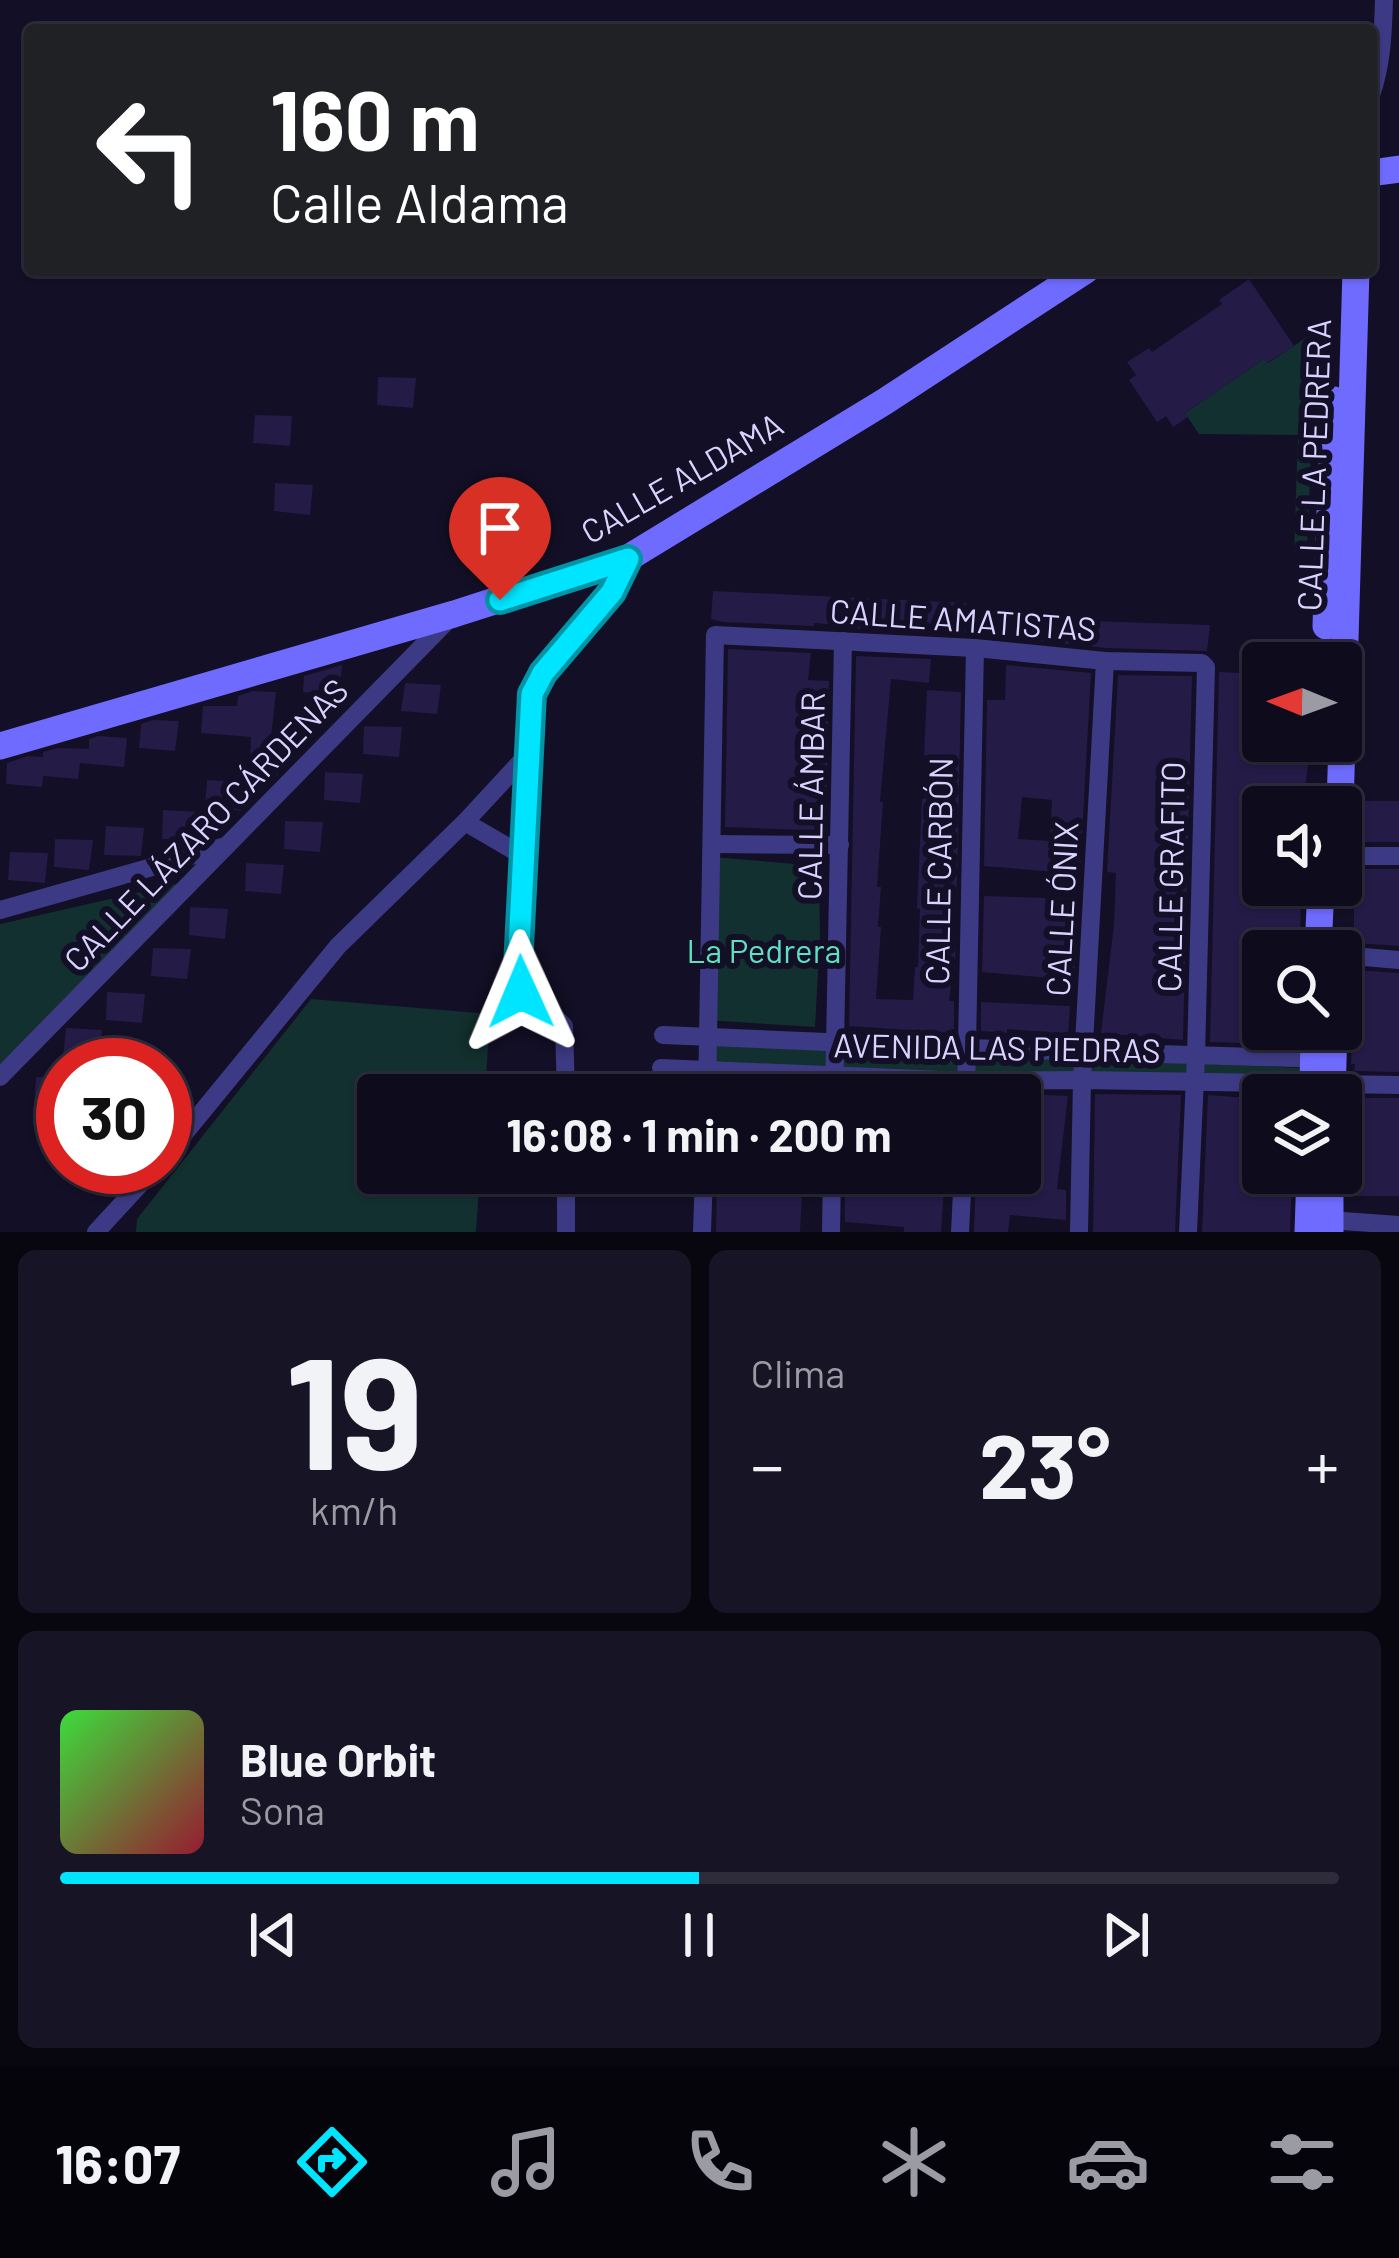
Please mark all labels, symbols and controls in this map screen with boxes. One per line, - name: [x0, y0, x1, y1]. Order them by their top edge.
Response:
- text: 160 m: [270, 67, 480, 168]
- icon: left: [72, 72, 228, 228]
- text: Calle Aldama: [270, 169, 569, 234]
- street label: CALLE LA PEDRERA: [1288, 318, 1338, 612]
- street label: CALLE ALDAMA: [574, 403, 789, 551]
- pin: [449, 477, 551, 600]
- icon: arrive: [467, 495, 533, 561]
- street label: CALLE AMATISTAS: [829, 590, 1097, 648]
- north arrow: [1242, 642, 1362, 762]
- map controls: [1242, 642, 1362, 1194]
- street label: CALLE LÁZARO CÁRDENAS: [55, 670, 356, 979]
- street label: CALLE ÁMBAR: [788, 692, 832, 900]
- street label: CALLE CARBÓN: [916, 757, 960, 985]
- street label: CALLE GRAFITO: [1148, 761, 1192, 993]
- button: sound: [1242, 786, 1362, 906]
- street label: CALLE ÓNIX: [1036, 821, 1086, 997]
- position arrow: [458, 929, 584, 1055]
- park label: La Pedrera: [686, 930, 842, 970]
- button: search: [1242, 930, 1362, 1050]
- street label: AVENIDA LAS PIEDRAS: [833, 1024, 1161, 1070]
- speed limit sign: 30: [36, 1038, 192, 1194]
- button: layers: [1242, 1074, 1362, 1194]
- text: 16:08 · 1 min · 200 m: [506, 1107, 892, 1161]
- text: 19: [285, 1314, 423, 1501]
- text: Clima: [751, 1349, 845, 1396]
- text: 23°: [979, 1409, 1111, 1517]
- text: −: [751, 1424, 784, 1503]
- text: +: [1306, 1424, 1339, 1503]
- text: km/h: [310, 1486, 398, 1533]
- text: Blue Orbit: [240, 1732, 436, 1786]
- text: Sona: [240, 1786, 325, 1833]
- icon: previous: [240, 1902, 306, 1968]
- icon: pause: [666, 1902, 732, 1968]
- icon: next: [1093, 1902, 1159, 1968]
- icon: directions: [290, 2120, 374, 2204]
- icon: music: [484, 2120, 568, 2204]
- icon: phone: [678, 2120, 762, 2204]
- icon: climate: [872, 2120, 956, 2204]
- icon: car: [1066, 2120, 1150, 2204]
- icon: filters: [1260, 2120, 1344, 2204]
- text: 16:07: [55, 2130, 180, 2195]

